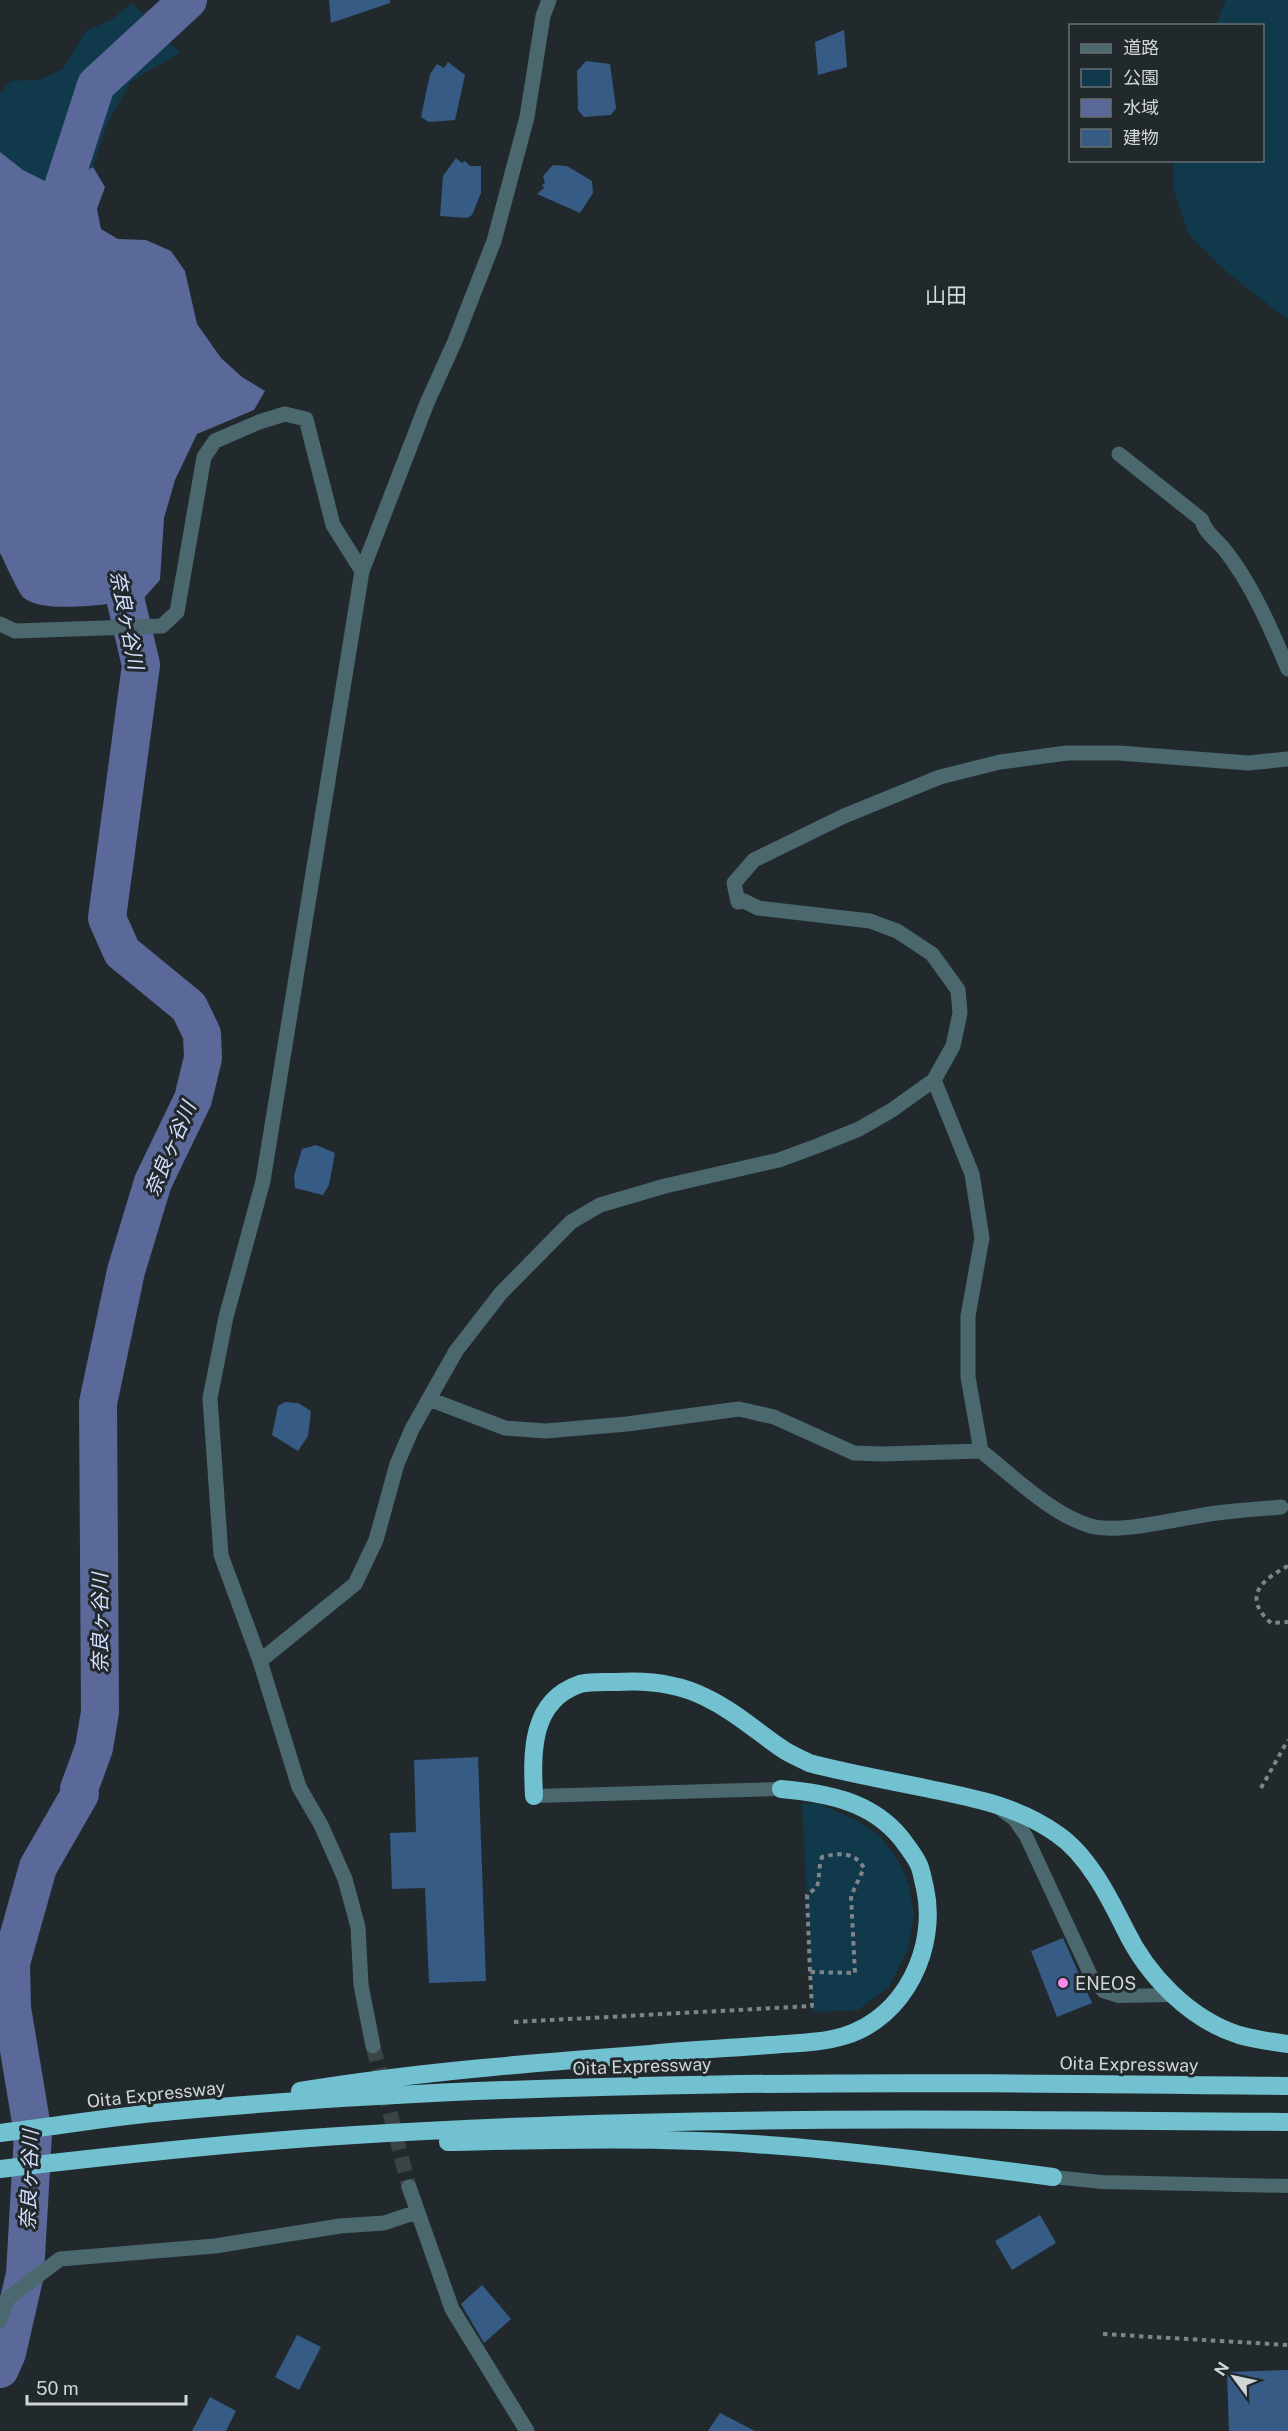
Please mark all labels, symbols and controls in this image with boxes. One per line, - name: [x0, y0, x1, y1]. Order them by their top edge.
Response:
- legend: [1069, 24, 1264, 162]
- text: 道路: [1123, 37, 1159, 58]
- text: 公園: [1123, 67, 1159, 88]
- text: 水域: [1123, 97, 1159, 118]
- text: 建物: [1123, 127, 1159, 148]
- district label: 山田: [925, 283, 967, 308]
- water label: 奈良ヶ谷川: [106, 569, 149, 673]
- water label: 奈良ヶ谷川: [139, 1096, 201, 1200]
- water label: 奈良ヶ谷川: [88, 1571, 112, 1673]
- place label: ENEOS: [1075, 1973, 1136, 1994]
- marker: ENEOS: [1056, 1976, 1070, 1990]
- street label: Oita Expressway: [1059, 2052, 1199, 2076]
- street label: Oita Expressway: [572, 2053, 712, 2079]
- street label: Oita Expressway: [86, 2076, 227, 2112]
- water label: 奈良ヶ谷川: [15, 2128, 43, 2230]
- north arrow: [1204, 2347, 1264, 2407]
- text: N: [1210, 2359, 1233, 2380]
- scale bar: [27, 2368, 186, 2406]
- text: 50 m: [36, 2378, 79, 2399]

